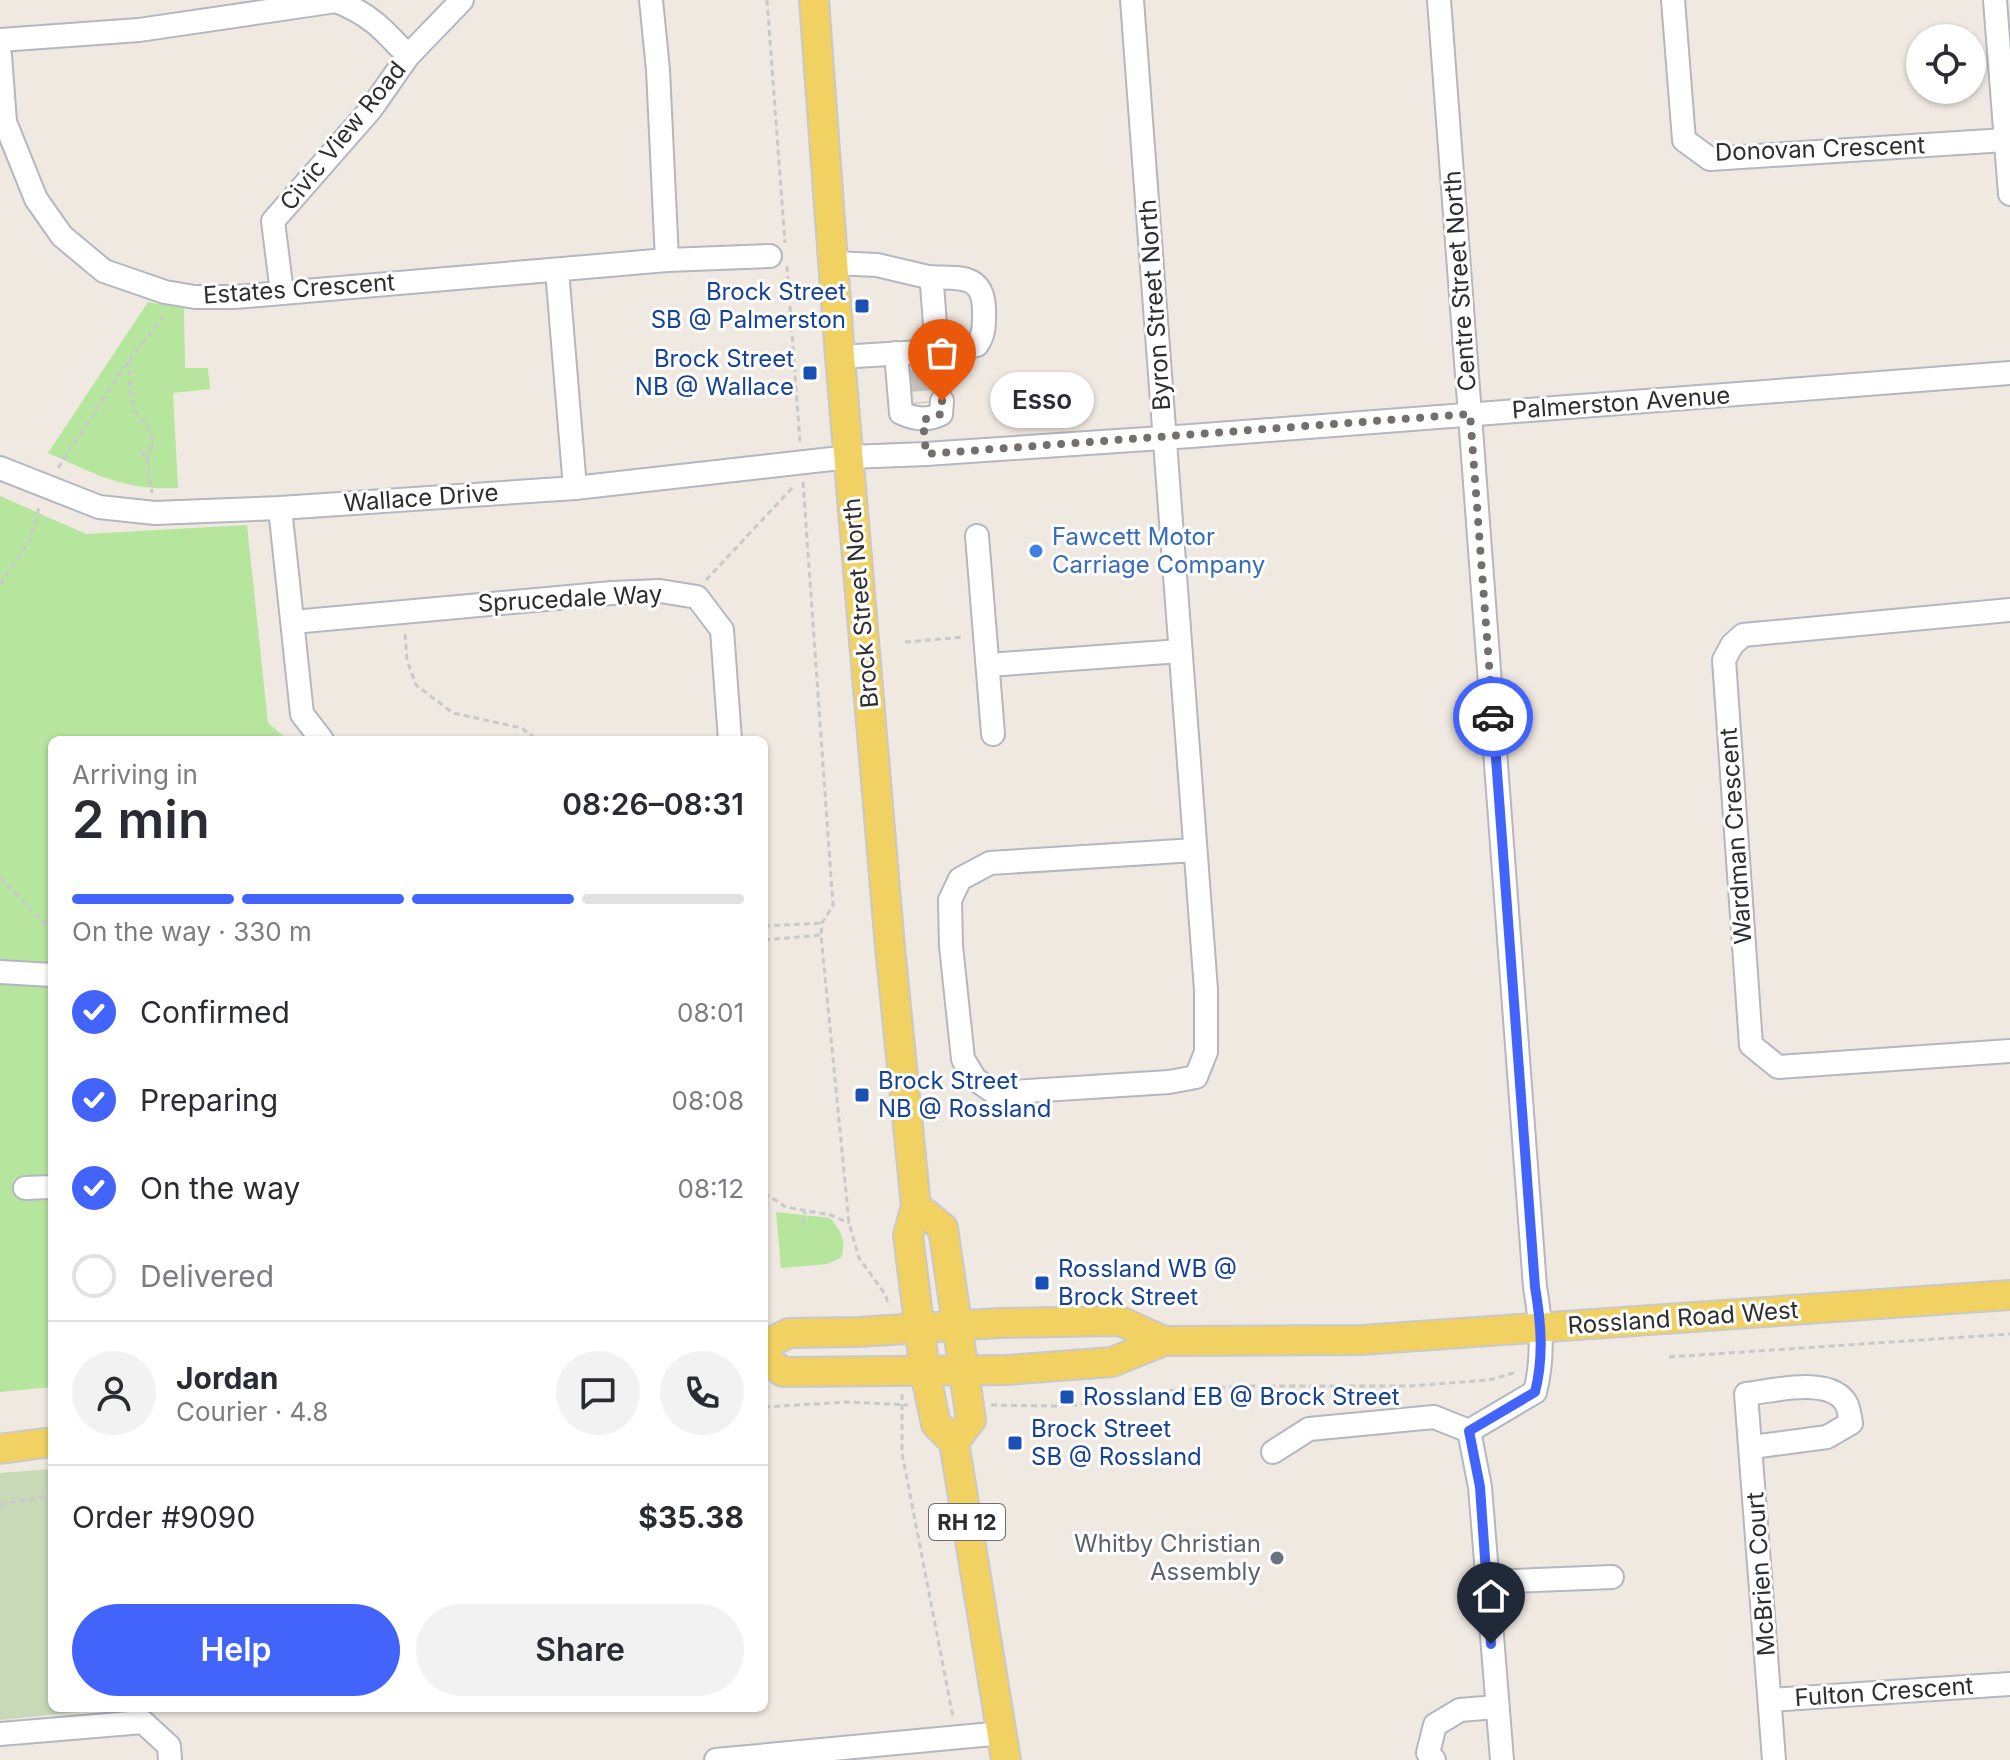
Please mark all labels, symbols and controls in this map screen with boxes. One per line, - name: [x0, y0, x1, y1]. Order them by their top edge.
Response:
- map controls: [1906, 24, 1986, 104]
- button: locate: [1906, 24, 1986, 104]
- street label: Civic View Road: [274, 55, 412, 216]
- street label: Donovan Crescent: [1714, 130, 1926, 167]
- street label: Centre Street North: [1437, 170, 1482, 392]
- street label: Byron Street North: [1133, 199, 1176, 412]
- street label: Estates Crescent: [202, 267, 396, 310]
- place label: Brock Street SB @ Palmerston: [651, 277, 846, 334]
- marker: Brock Street SB @ Palmerston: [853, 297, 871, 315]
- pin: [908, 319, 976, 401]
- icon: bag: [920, 331, 964, 375]
- place label: Brock Street NB @ Wallace: [635, 344, 794, 401]
- marker: Brock Street NB @ Wallace: [801, 364, 819, 382]
- callout: Esso: [990, 373, 1094, 429]
- street label: Palmerston Avenue: [1511, 380, 1731, 425]
- text: Esso: [1012, 384, 1072, 415]
- street label: Wallace Drive: [343, 478, 499, 517]
- street label: Brock Street North: [837, 497, 884, 709]
- place label: Fawcett Motor Carriage Company: [1052, 522, 1265, 579]
- marker: Fawcett Motor Carriage Company: [1027, 542, 1045, 560]
- street label: Sprucedale Way: [477, 579, 663, 618]
- courier: [1453, 677, 1533, 757]
- icon: car: [1471, 695, 1515, 739]
- street label: Wardman Crescent: [1713, 727, 1758, 945]
- text: Arriving in: [72, 759, 198, 790]
- text: 08:26–08:31: [562, 786, 744, 822]
- text: 2 min: [72, 788, 210, 851]
- text: On the way · 330 m: [72, 916, 312, 947]
- icon: check: [72, 990, 116, 1034]
- text: Confirmed: [140, 994, 290, 1030]
- text: 08:01: [677, 997, 744, 1028]
- place label: Brock Street NB @ Rossland: [878, 1066, 1051, 1123]
- icon: check: [72, 1078, 116, 1122]
- text: Preparing: [140, 1082, 278, 1118]
- text: 08:08: [672, 1085, 744, 1116]
- marker: Brock Street NB @ Rossland: [853, 1086, 871, 1104]
- icon: check: [72, 1166, 116, 1210]
- text: On the way: [140, 1170, 300, 1206]
- text: 08:12: [678, 1173, 744, 1204]
- place label: Rossland WB @ Brock Street: [1058, 1254, 1237, 1311]
- text: Delivered: [140, 1258, 274, 1294]
- marker: Rossland WB @ Brock Street: [1033, 1274, 1051, 1292]
- street label: Rossland Road West: [1567, 1295, 1799, 1340]
- button: person: [72, 1351, 156, 1435]
- button: chat: [556, 1351, 640, 1435]
- button: phone: [660, 1351, 744, 1435]
- text: Jordan: [176, 1360, 278, 1396]
- place label: Rossland EB @ Brock Street: [1083, 1382, 1400, 1411]
- marker: Rossland EB @ Brock Street: [1058, 1388, 1076, 1406]
- text: Courier · 4.8: [176, 1396, 328, 1427]
- place label: Brock Street SB @ Rossland: [1031, 1414, 1202, 1471]
- marker: Brock Street SB @ Rossland: [1006, 1434, 1024, 1452]
- street label: McBrien Court: [1740, 1491, 1781, 1657]
- text: Order #9090: [72, 1499, 255, 1535]
- text: $35.38: [638, 1499, 744, 1535]
- road number: RH 12: [929, 1504, 1005, 1540]
- place label: Whitby Christian Assembly: [1074, 1529, 1261, 1586]
- marker: Whitby Christian Assembly: [1268, 1549, 1286, 1567]
- pin: [1457, 1562, 1525, 1644]
- icon: home: [1469, 1574, 1513, 1618]
- button: Help: [72, 1604, 400, 1696]
- button: Share: [416, 1604, 744, 1696]
- street label: Fulton Crescent: [1794, 1671, 1975, 1712]

